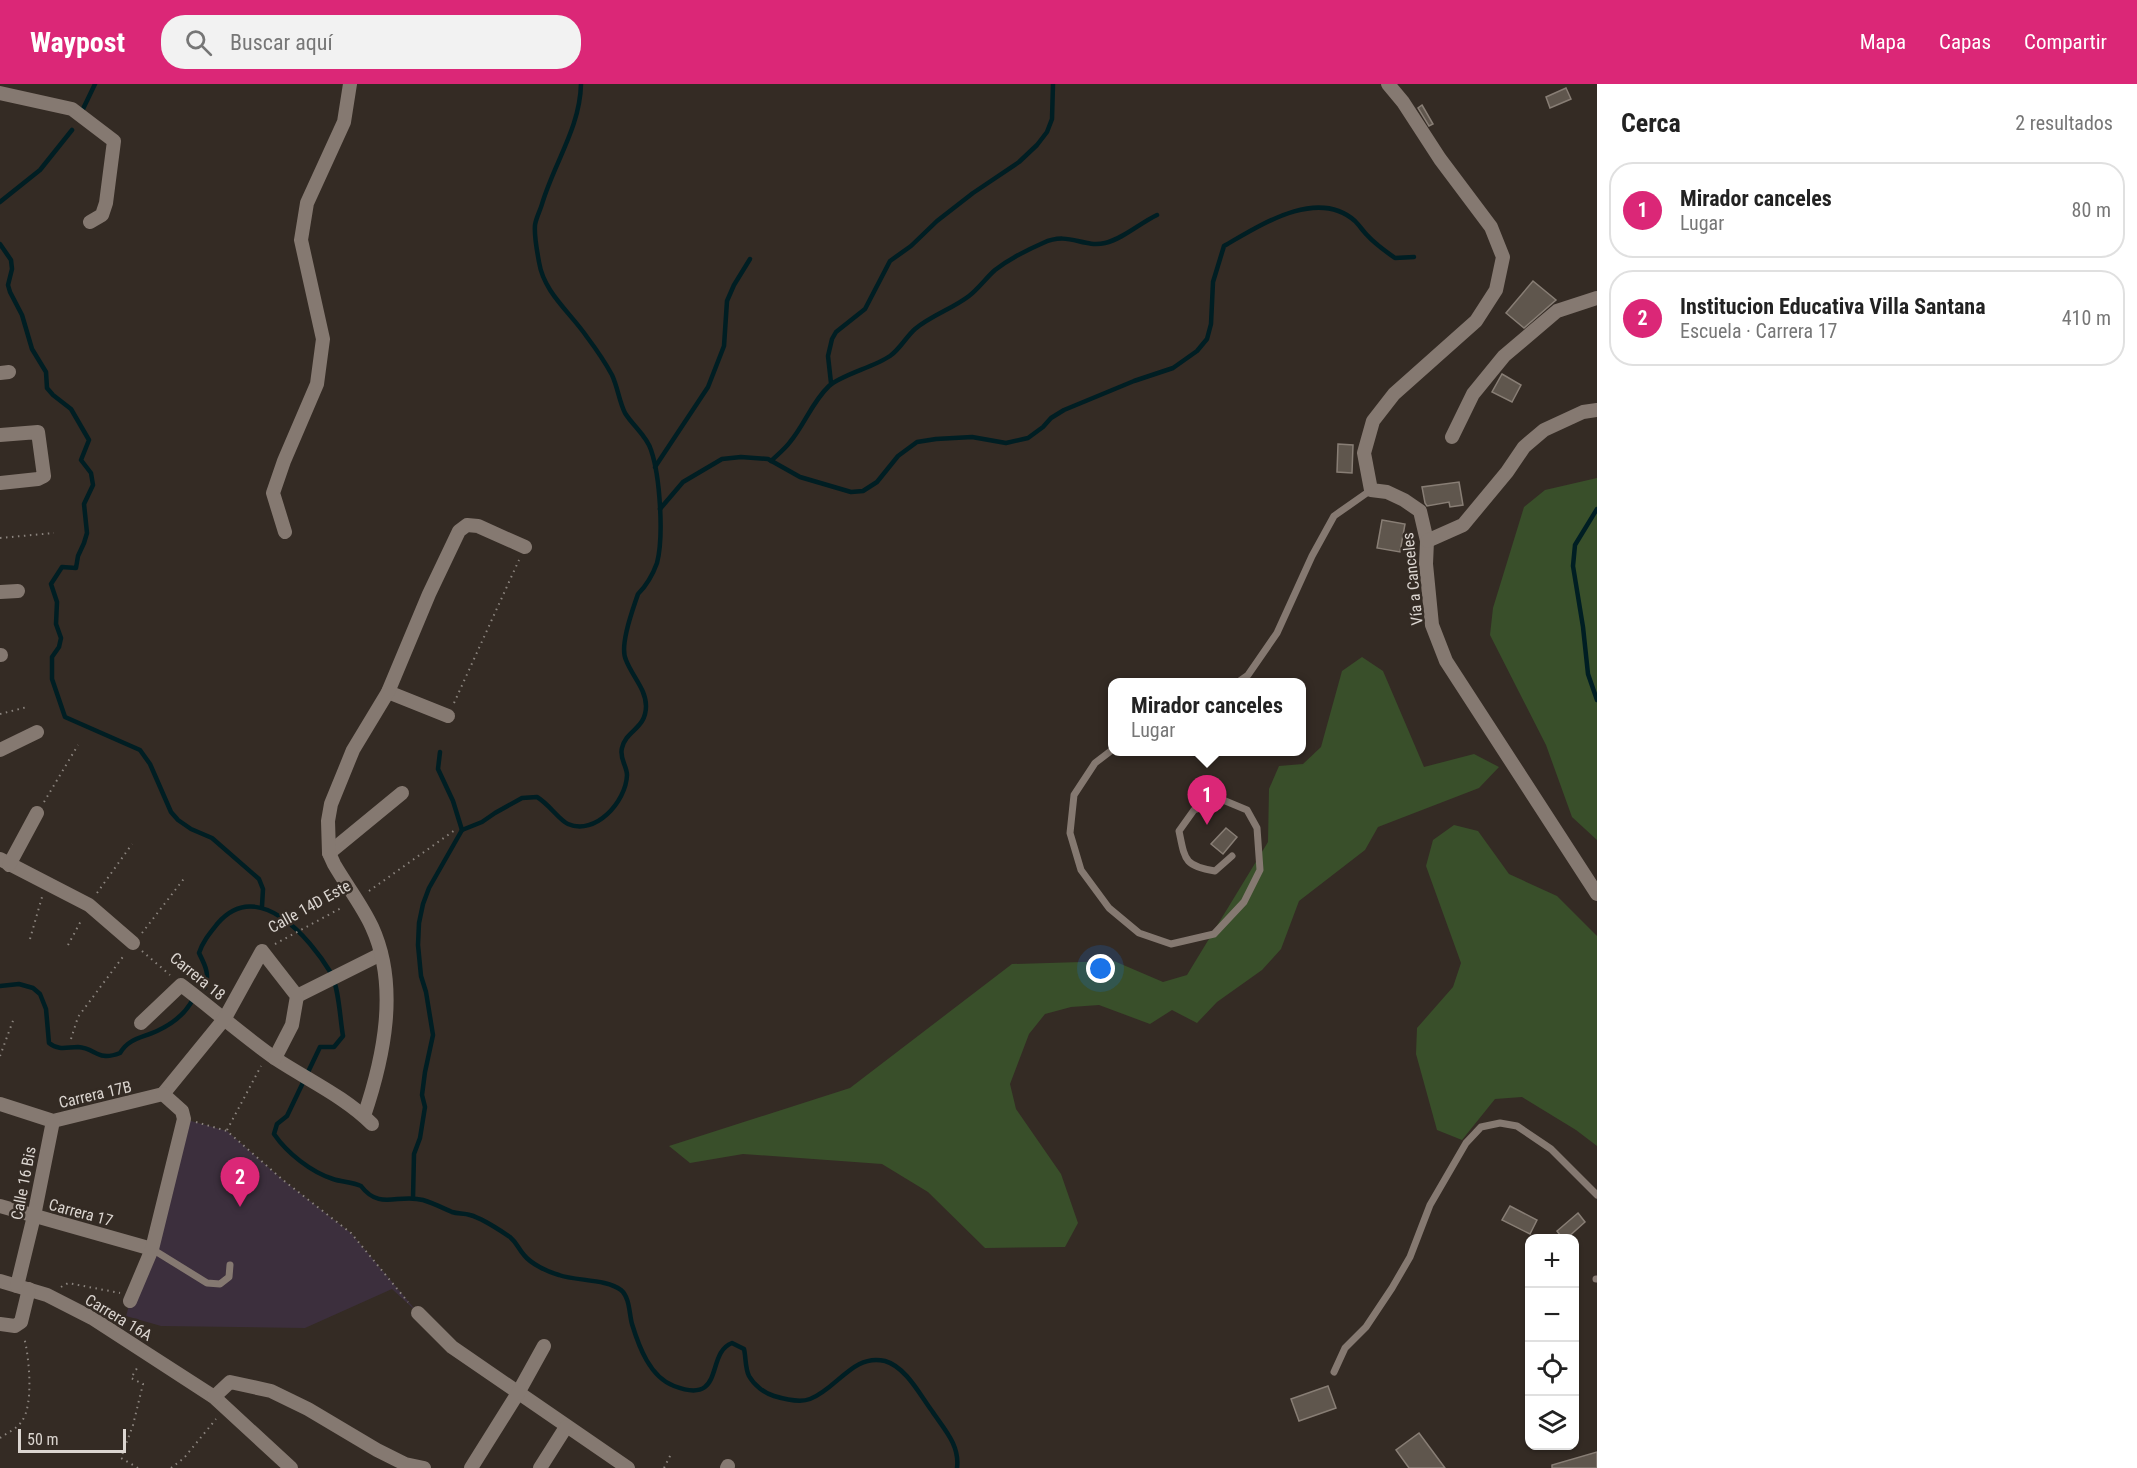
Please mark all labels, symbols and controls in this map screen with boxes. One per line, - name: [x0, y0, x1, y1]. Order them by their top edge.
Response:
- search box: [161, 15, 581, 69]
- text: Waypost: [30, 26, 125, 59]
- icon: search: [182, 26, 215, 59]
- text: Buscar aquí: [230, 30, 333, 55]
- text: Mapa: [1860, 30, 1906, 54]
- text: Capas: [1939, 30, 1991, 54]
- text: Compartir: [2024, 30, 2107, 54]
- text: Cerca: [1621, 108, 1681, 138]
- text: 2 resultados: [2015, 111, 2113, 135]
- text: Mirador canceles: [1680, 186, 1832, 211]
- text: 1: [1637, 198, 1648, 222]
- text: 80 m: [2072, 198, 2111, 222]
- text: Lugar: [1680, 211, 1724, 235]
- text: Institucion Educativa Villa Santana: [1680, 294, 1986, 319]
- text: 2: [1637, 306, 1648, 330]
- text: 410 m: [2062, 306, 2111, 330]
- text: Escuela · Carrera 17: [1680, 319, 1837, 343]
- street label: Vía a Canceles: [1398, 532, 1427, 626]
- popup: [1108, 678, 1306, 756]
- text: Mirador canceles: [1131, 693, 1283, 718]
- text: Lugar: [1131, 718, 1175, 742]
- pin: 1: [1188, 776, 1226, 825]
- street label: Calle 14D Este: [265, 876, 354, 937]
- street label: Carrera 18: [166, 948, 229, 1004]
- your location: [1086, 954, 1115, 983]
- street label: Carrera 17B: [57, 1077, 133, 1112]
- street label: Calle 16 Bis: [7, 1145, 40, 1221]
- pin: 2: [220, 1158, 260, 1207]
- street label: Carrera 17: [47, 1195, 115, 1230]
- map controls: [1525, 1234, 1579, 1450]
- button: +: [1525, 1234, 1579, 1288]
- button: −: [1525, 1288, 1579, 1342]
- street label: Carrera 16A: [82, 1290, 156, 1345]
- button: locate: [1525, 1342, 1579, 1396]
- button: layers: [1525, 1396, 1579, 1450]
- scale bar: [18, 1426, 126, 1454]
- text: 50 m: [27, 1430, 59, 1449]

